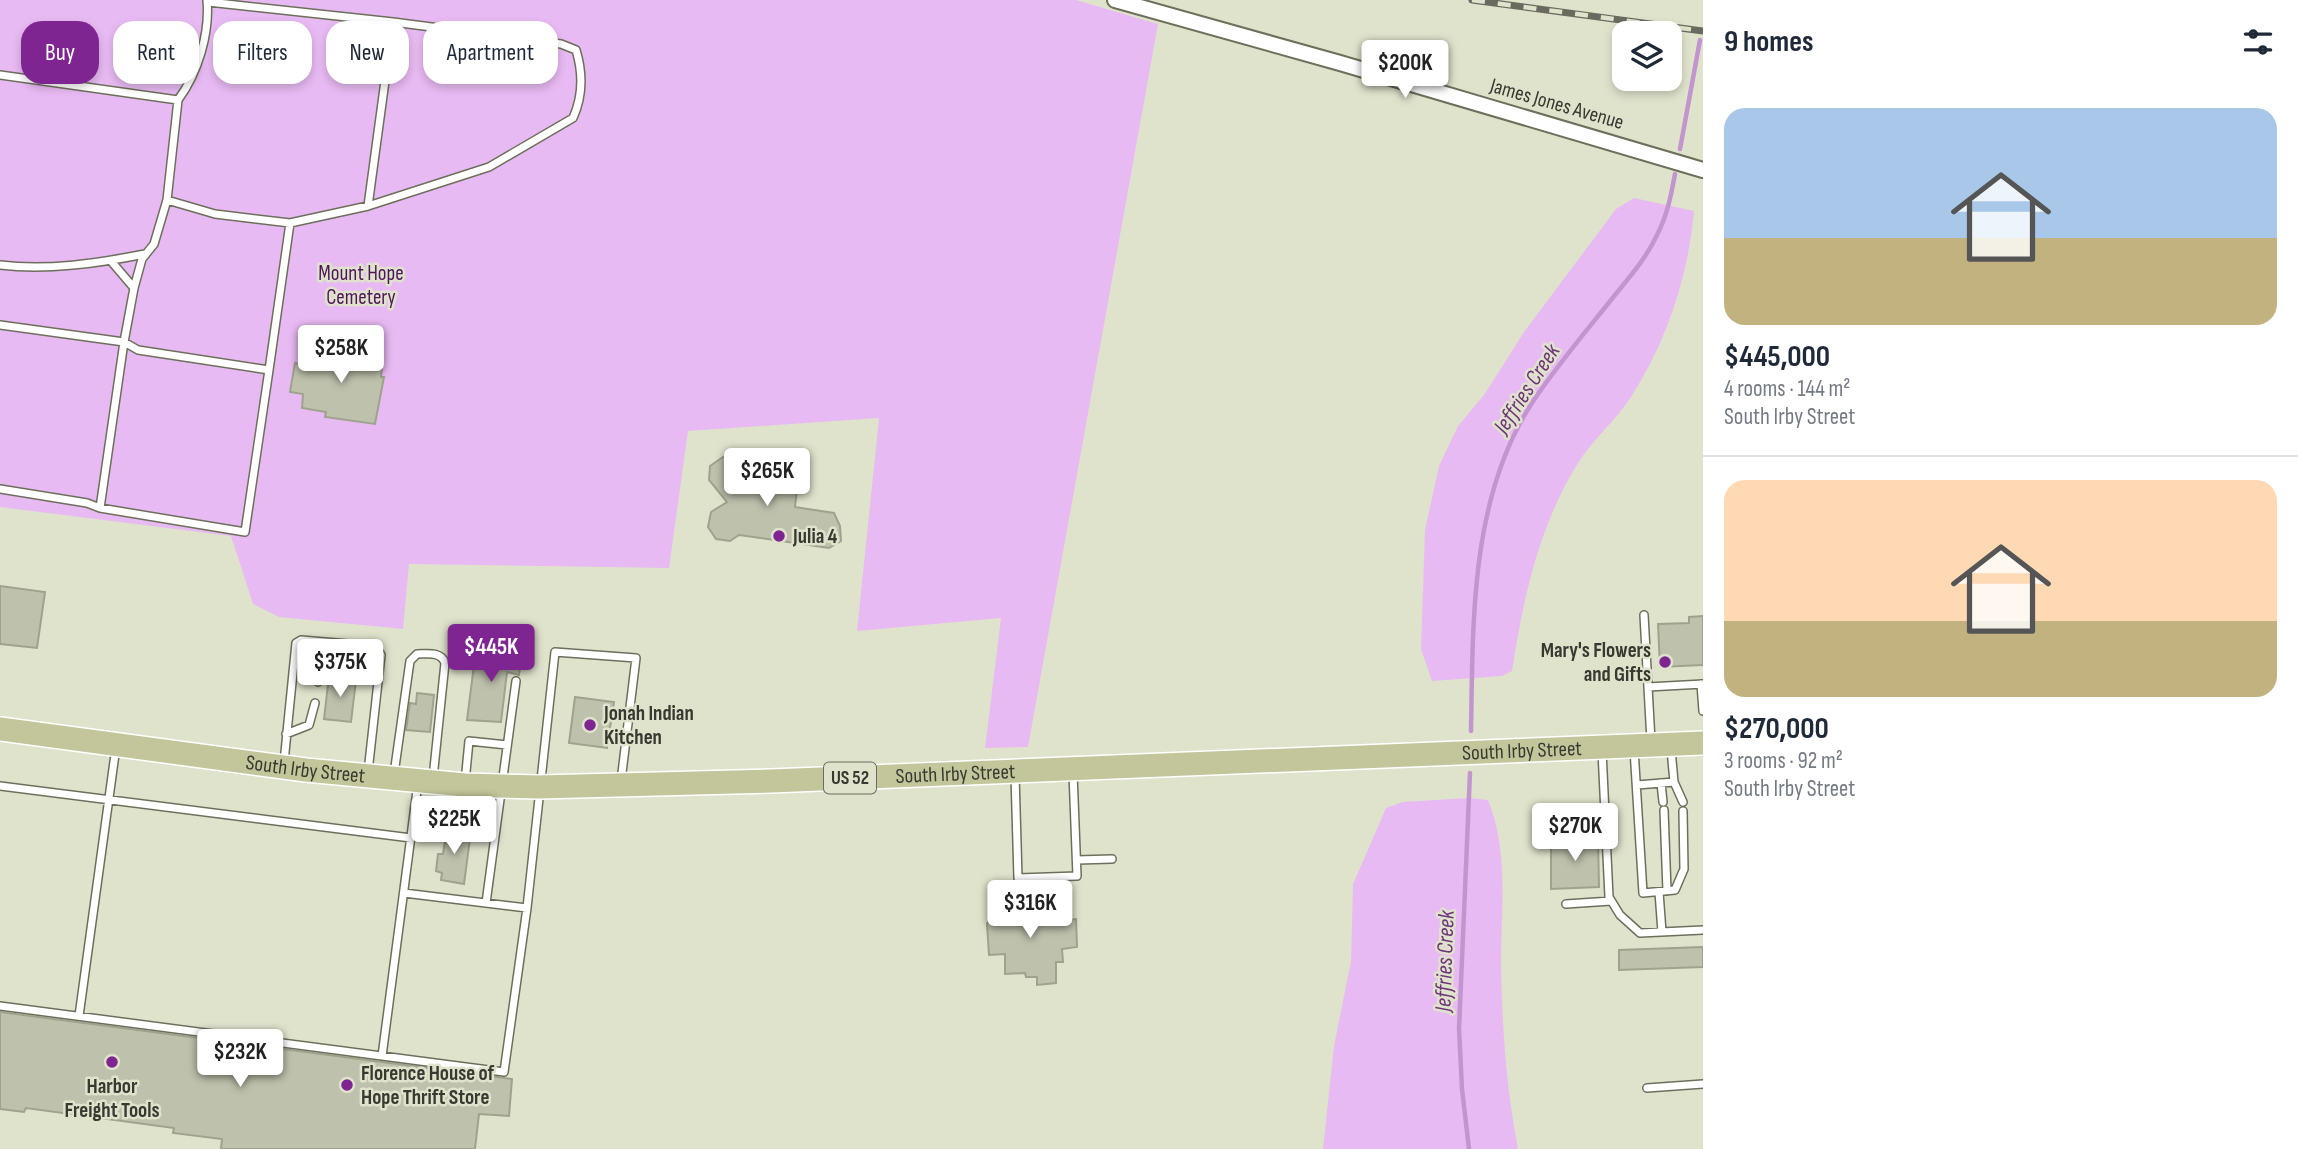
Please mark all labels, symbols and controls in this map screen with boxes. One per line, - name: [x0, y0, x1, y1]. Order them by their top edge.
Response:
- chip: Buy: [21, 21, 99, 84]
- chip: Rent: [113, 21, 199, 84]
- chip: Filters: [213, 21, 312, 84]
- chip: New: [326, 21, 409, 84]
- chip: Apartment: [423, 21, 558, 84]
- map controls: [1612, 21, 1682, 91]
- button: layers: [1612, 21, 1682, 91]
- icon: filters: [2239, 23, 2277, 61]
- text: 9 homes: [1724, 24, 1814, 60]
- pin: $200K: [1356, 41, 1454, 100]
- text: $200K: [1377, 49, 1433, 77]
- street label: James Jones Avenue: [1486, 73, 1627, 135]
- icon: home: [1938, 154, 2064, 280]
- park label: Mount Hope Cemetery: [318, 261, 404, 310]
- pin: $258K: [292, 326, 390, 385]
- text: $258K: [314, 334, 368, 362]
- water label: Jeffries Creek: [1487, 338, 1567, 441]
- text: $445,000: [1724, 339, 1830, 375]
- text: 4 rooms · 144 m²: [1724, 375, 1850, 403]
- text: South Irby Street: [1724, 403, 1855, 431]
- pin: $265K: [718, 448, 816, 508]
- text: $265K: [740, 457, 794, 485]
- place label: Julia 4: [792, 524, 838, 549]
- icon: home: [1938, 526, 2064, 652]
- marker: Julia 4: [771, 528, 787, 544]
- pin: $445K: [442, 624, 540, 684]
- text: $445K: [464, 633, 518, 661]
- place label: Mary's Flowers and Gifts: [1541, 638, 1651, 687]
- pin: $375K: [291, 640, 389, 699]
- text: $375K: [313, 648, 367, 676]
- marker: Mary's Flowers and Gifts: [1657, 654, 1673, 670]
- place label: Jonah Indian Kitchen: [603, 701, 694, 750]
- text: $270,000: [1724, 711, 1829, 747]
- marker: Jonah Indian Kitchen: [582, 717, 598, 733]
- street label: South Irby Street: [1461, 735, 1582, 765]
- text: 3 rooms · 92 m²: [1724, 747, 1843, 775]
- street label: South Irby Street: [244, 750, 366, 788]
- street label: South Irby Street: [895, 759, 1016, 788]
- road number: US 52: [824, 762, 876, 793]
- text: South Irby Street: [1724, 775, 1855, 803]
- pin: $225K: [405, 796, 503, 856]
- pin: $270K: [1526, 804, 1624, 863]
- text: $225K: [427, 805, 481, 833]
- text: $270K: [1548, 812, 1602, 840]
- pin: $316K: [981, 880, 1079, 940]
- text: $316K: [1003, 889, 1057, 917]
- water label: Jeffries Creek: [1429, 908, 1461, 1014]
- pin: $232K: [191, 1030, 289, 1089]
- text: $232K: [213, 1038, 267, 1066]
- marker: Harbor Freight Tools: [104, 1054, 120, 1070]
- place label: Florence House of Hope Thrift Store: [361, 1061, 495, 1110]
- place label: Harbor Freight Tools: [64, 1074, 160, 1123]
- marker: Florence House of Hope Thrift Store: [339, 1077, 355, 1093]

